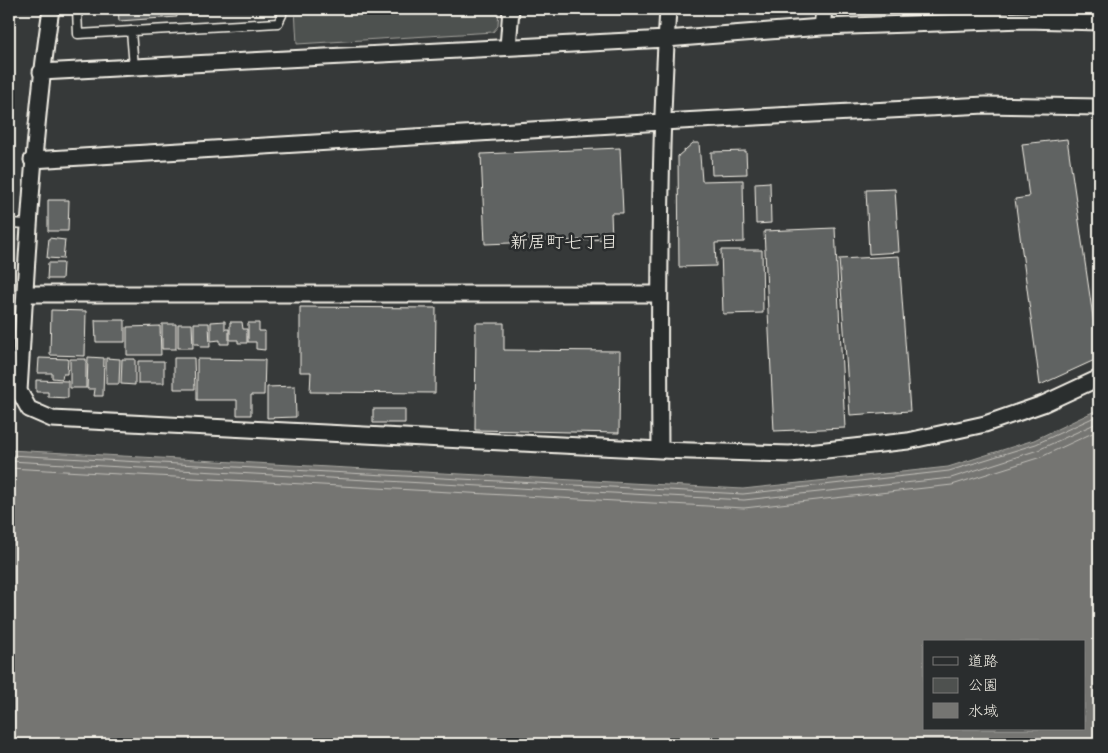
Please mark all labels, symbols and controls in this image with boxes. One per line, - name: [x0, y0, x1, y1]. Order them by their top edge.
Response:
- district label: 新居町七丁目: [510, 230, 618, 255]
- legend: [923, 640, 1086, 730]
- text: 道路: [968, 651, 998, 672]
- text: 公園: [968, 675, 998, 696]
- text: 水域: [968, 701, 998, 722]

